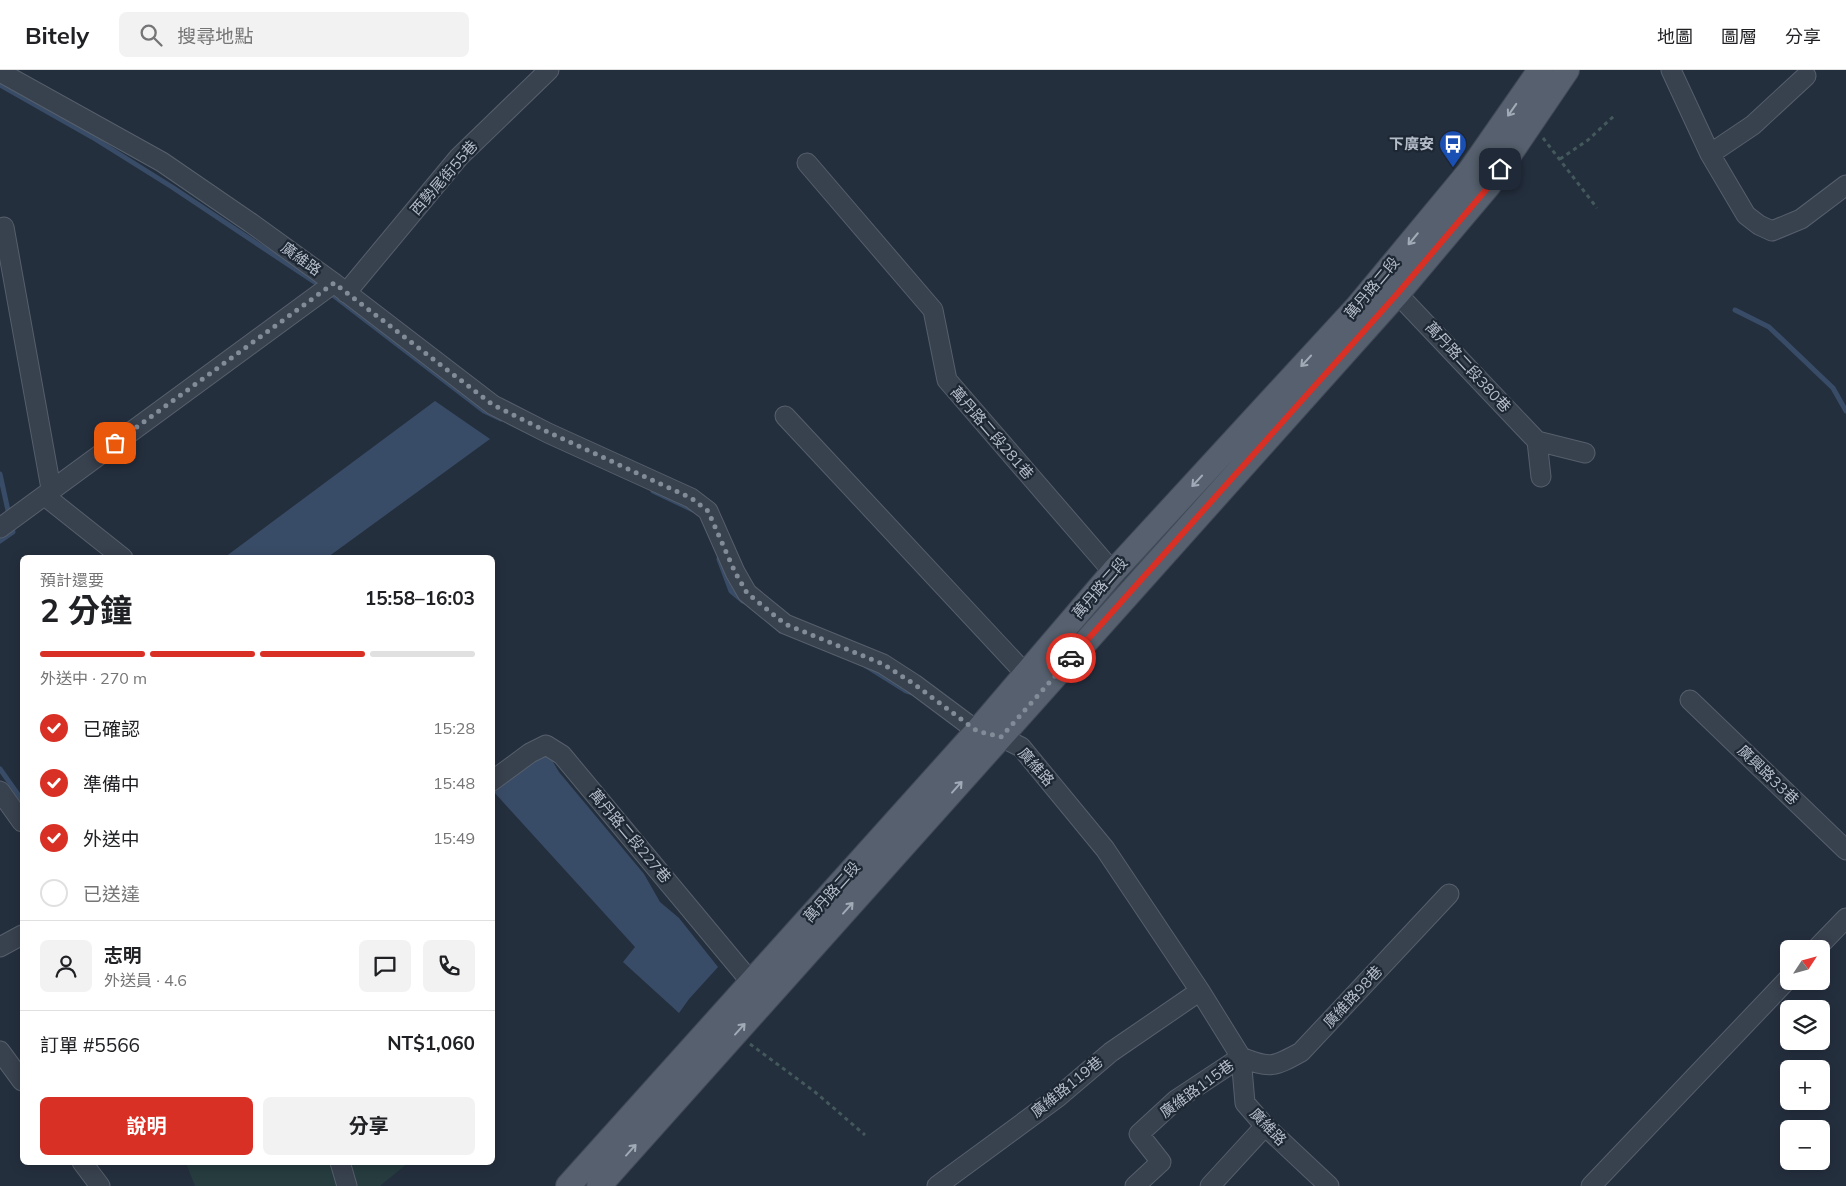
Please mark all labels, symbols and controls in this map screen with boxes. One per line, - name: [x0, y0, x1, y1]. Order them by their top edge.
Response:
- search box: [119, 12, 469, 57]
- text: Bitely: [25, 20, 89, 50]
- icon: search: [137, 21, 165, 49]
- text: 搜尋地點: [177, 24, 253, 48]
- text: 地圖: [1657, 25, 1693, 48]
- text: 圖層: [1721, 25, 1757, 48]
- text: 分享: [1785, 25, 1821, 48]
- one-way arrow: [1507, 103, 1517, 117]
- bus stop icon: 下廣安: [1438, 129, 1468, 168]
- place label: 下廣安: [1389, 134, 1434, 153]
- street label: 西勢尾街55巷: [406, 136, 481, 219]
- pin: [1479, 148, 1521, 190]
- icon: home: [1486, 155, 1514, 183]
- one-way arrow: [1408, 232, 1419, 245]
- street label: 廣維路: [278, 238, 325, 280]
- street label: 萬丹路二段: [1340, 253, 1403, 323]
- street label: 萬丹路二段380巷: [1422, 317, 1515, 416]
- one-way arrow: [1301, 355, 1312, 368]
- street label: 萬丹路二段281巷: [947, 382, 1038, 483]
- pin: [94, 422, 136, 464]
- icon: bag: [101, 429, 129, 457]
- one-way arrow: [1191, 475, 1203, 488]
- street label: 萬丹路二段: [1068, 553, 1131, 622]
- text: 預計還要: [40, 570, 104, 590]
- text: 15:58–16:03: [365, 586, 475, 610]
- text: 2 分鐘: [40, 590, 132, 630]
- courier: [1046, 633, 1096, 683]
- icon: car: [1057, 644, 1085, 672]
- text: 外送中 · 270 m: [40, 668, 147, 688]
- icon: check: [40, 714, 68, 742]
- text: 已確認: [83, 717, 140, 741]
- text: 15:28: [433, 718, 475, 738]
- street label: 廣興路33巷: [1734, 741, 1803, 809]
- street label: 廣維路: [1014, 744, 1058, 790]
- icon: check: [40, 769, 68, 797]
- text: 準備中: [83, 772, 140, 796]
- text: 15:48: [433, 773, 475, 793]
- one-way arrow: [951, 780, 963, 793]
- street label: 萬丹路二段227巷: [585, 785, 675, 887]
- icon: check: [40, 824, 68, 852]
- text: 外送中: [83, 827, 140, 851]
- text: 15:49: [433, 828, 475, 848]
- street label: 萬丹路二段: [799, 857, 864, 926]
- text: 已送達: [83, 882, 140, 906]
- one-way arrow: [843, 901, 854, 914]
- button: person: [40, 940, 92, 992]
- button: chat: [359, 940, 411, 992]
- button: phone: [423, 940, 475, 992]
- north arrow: [1780, 940, 1830, 990]
- map controls: [1780, 940, 1830, 1170]
- text: 志明: [104, 943, 142, 967]
- street label: 廣維路98巷: [1319, 962, 1386, 1032]
- text: 外送員 · 4.6: [104, 970, 187, 990]
- button: layers: [1780, 1000, 1830, 1050]
- one-way arrow: [734, 1022, 746, 1035]
- text: NT$1,060: [387, 1031, 475, 1055]
- text: 訂單 #5566: [40, 1033, 140, 1057]
- street label: 廣維路119巷: [1027, 1052, 1106, 1121]
- street label: 廣維路115巷: [1156, 1055, 1237, 1122]
- button: +: [1780, 1060, 1830, 1110]
- button: 說明: [40, 1097, 253, 1155]
- button: 分享: [263, 1097, 475, 1155]
- street label: 廣維路: [1246, 1104, 1291, 1149]
- button: −: [1780, 1120, 1830, 1170]
- one-way arrow: [626, 1143, 637, 1156]

